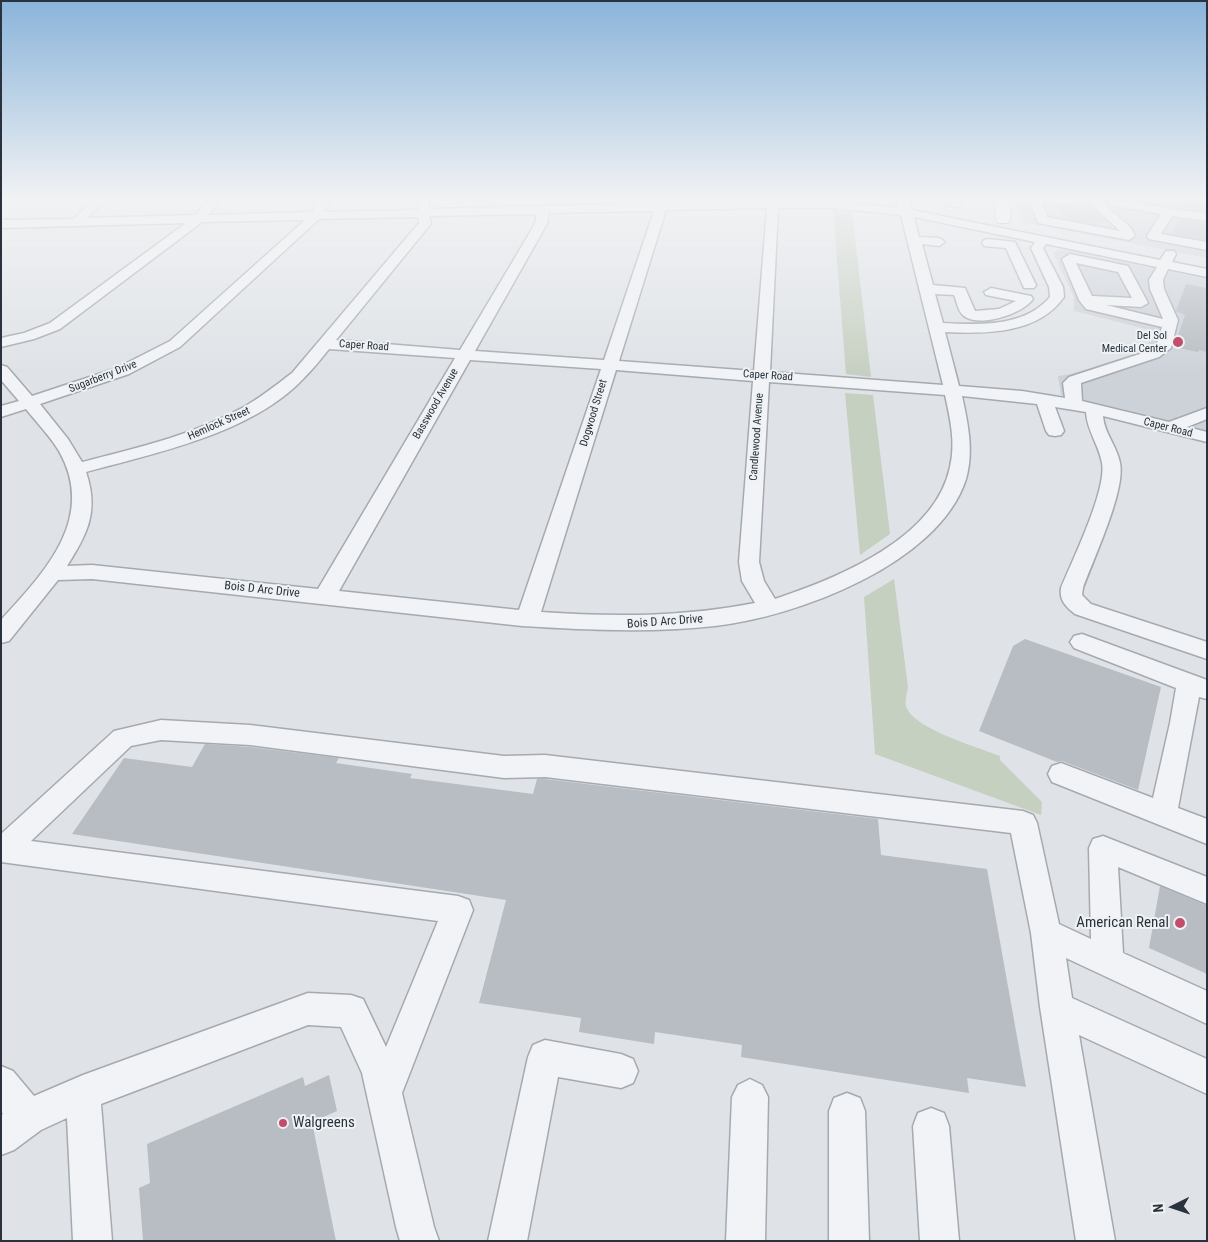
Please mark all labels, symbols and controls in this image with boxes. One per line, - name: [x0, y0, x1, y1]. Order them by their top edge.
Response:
- place label: Del Sol Medical Center: [1102, 329, 1167, 355]
- marker: Del Sol Medical Center: [1171, 335, 1185, 349]
- street label: Caper Road: [339, 338, 389, 354]
- street label: Sugarberry Drive: [67, 358, 139, 396]
- street label: Basswood Avenue: [410, 366, 462, 442]
- street label: Caper Road: [743, 368, 793, 384]
- street label: Dogwood Street: [578, 378, 610, 448]
- street label: Candlewood Avenue: [747, 393, 767, 481]
- street label: Hemlock Street: [186, 404, 252, 444]
- street label: Caper Road: [1142, 416, 1194, 440]
- street label: Bois D Arc Drive: [224, 579, 300, 601]
- street label: Bois D Arc Drive: [627, 612, 703, 632]
- place label: American Renal: [1076, 914, 1169, 932]
- marker: American Renal: [1173, 916, 1187, 930]
- place label: Walgreens: [293, 1114, 355, 1132]
- marker: Walgreens: [277, 1117, 289, 1129]
- north arrow: [1148, 1182, 1198, 1232]
- text: N: [1150, 1203, 1166, 1213]

